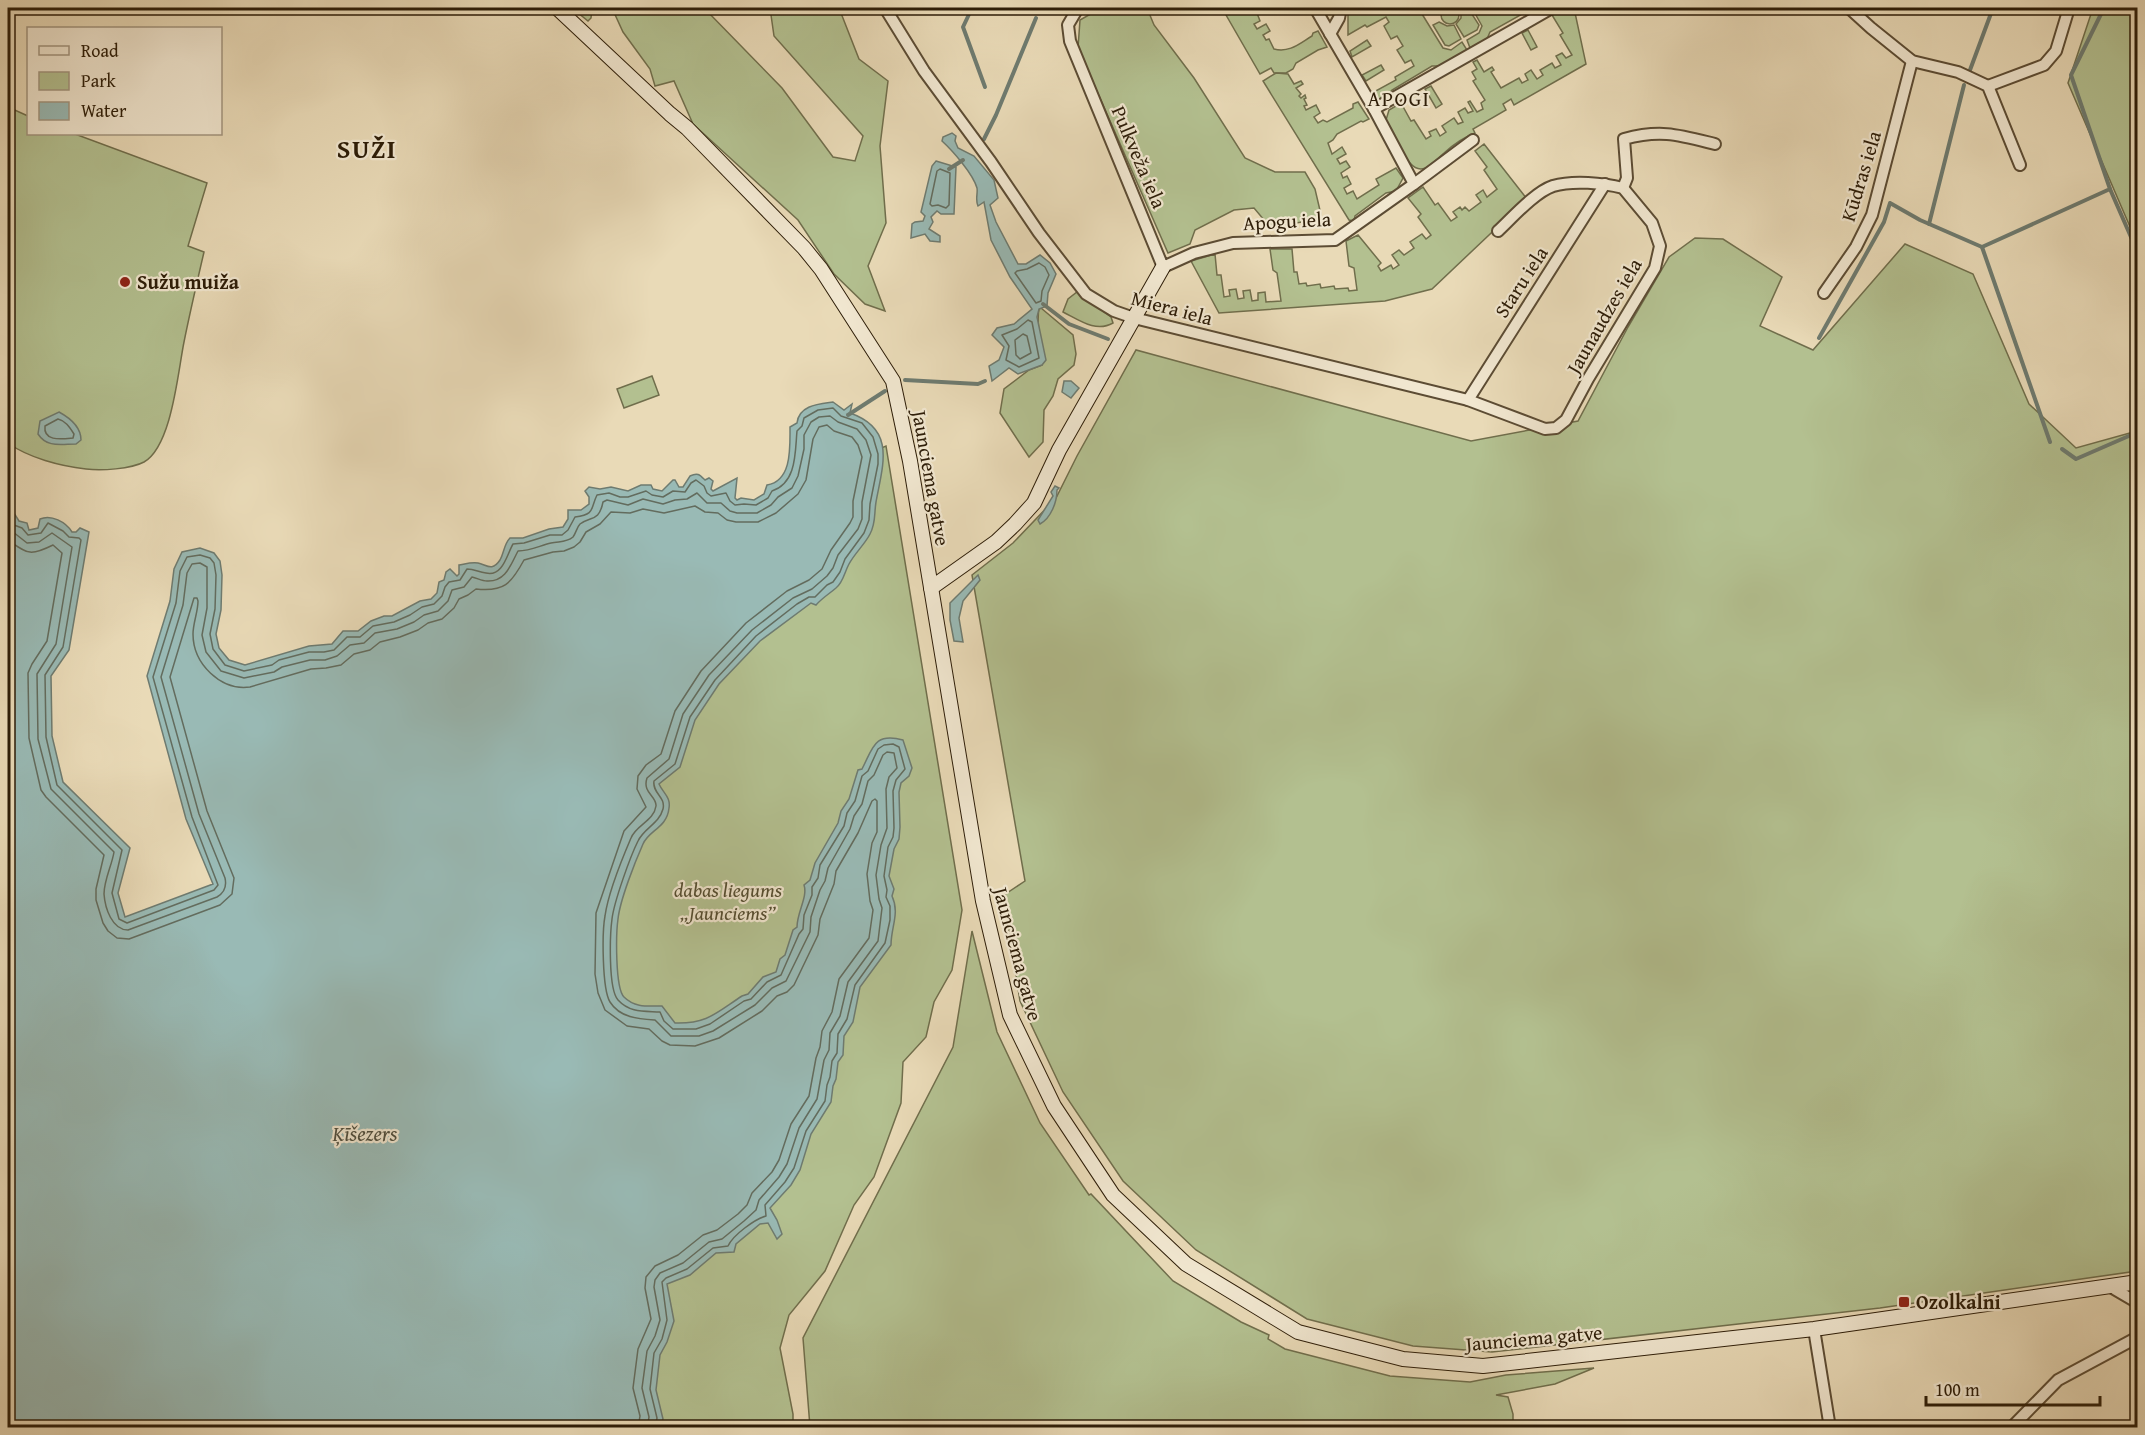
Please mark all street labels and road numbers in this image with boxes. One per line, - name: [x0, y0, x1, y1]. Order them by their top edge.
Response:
- street label: Pulkveža iela: [1105, 101, 1174, 213]
- street label: Kūdras iela: [1833, 127, 1888, 225]
- street label: Apogu iela: [1242, 204, 1332, 237]
- street label: Staru iela: [1487, 240, 1555, 323]
- street label: Jaunaudzes iela: [1557, 252, 1649, 382]
- street label: Miera iela: [1128, 283, 1217, 332]
- street label: Jaunciema gatve: [905, 405, 958, 548]
- street label: Jaunciema gatve: [986, 881, 1050, 1024]
- street label: Jaunciema gatve: [1461, 1317, 1604, 1358]

